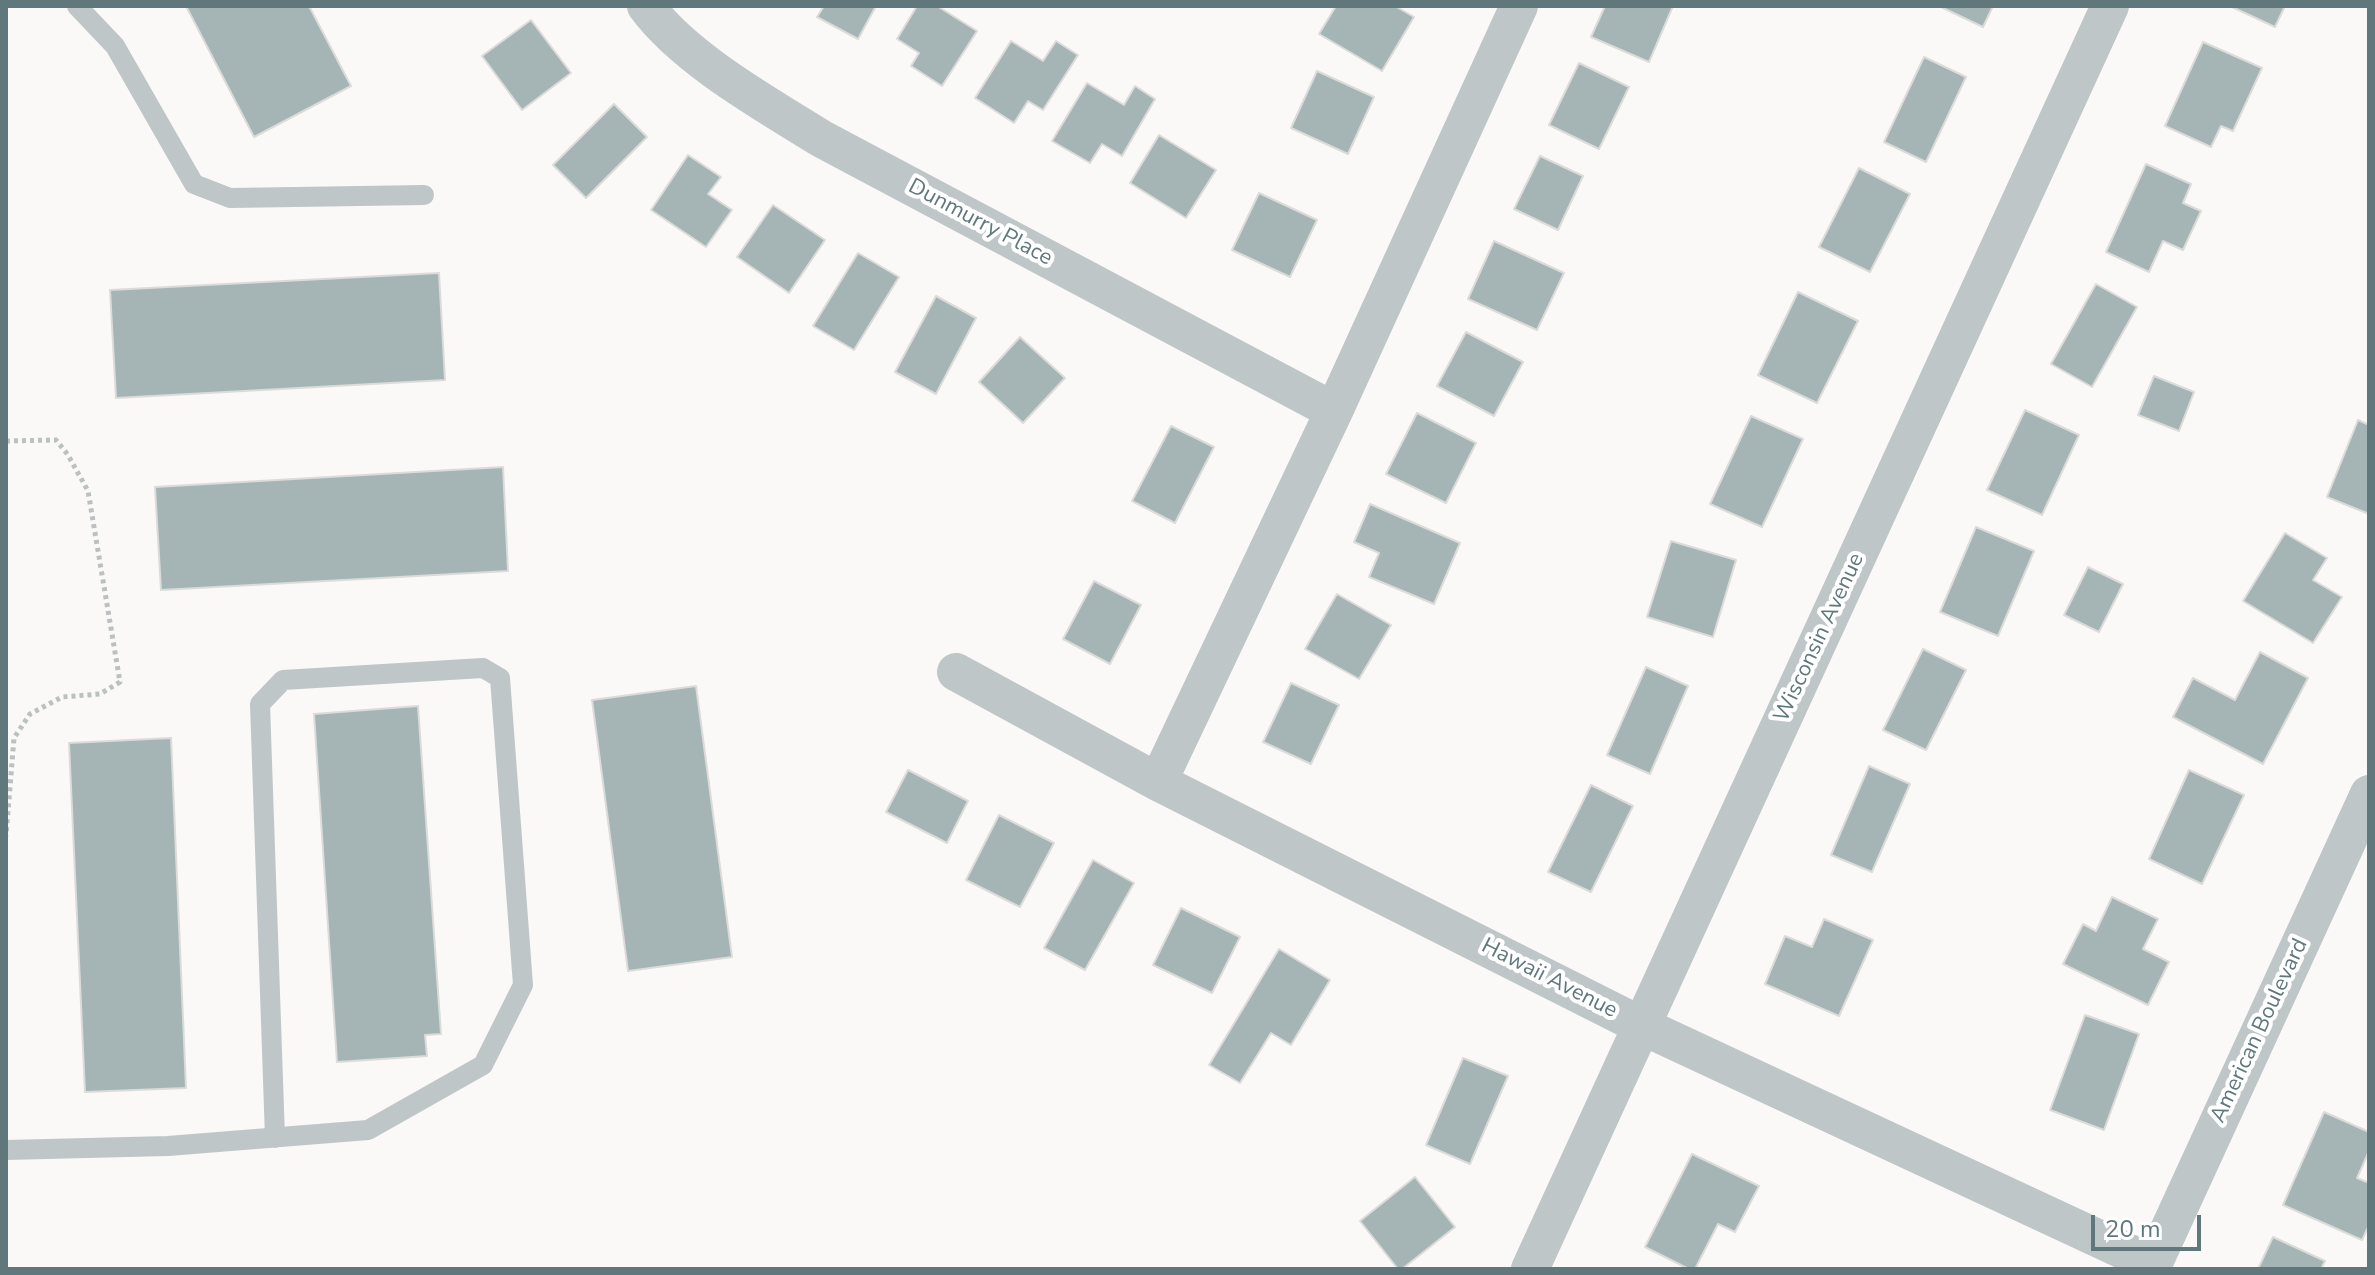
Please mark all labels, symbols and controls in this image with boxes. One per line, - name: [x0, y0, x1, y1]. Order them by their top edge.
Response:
- street label: Dunmurry Place: [903, 174, 1057, 272]
- street label: Wisconsin Avenue: [1769, 549, 1871, 727]
- street label: Hawaii Avenue: [1477, 933, 1621, 1025]
- street label: American Boulevard: [2206, 935, 2314, 1127]
- scale bar: [2095, 1199, 2205, 1249]
- text: 20 m: [2105, 1213, 2161, 1245]

